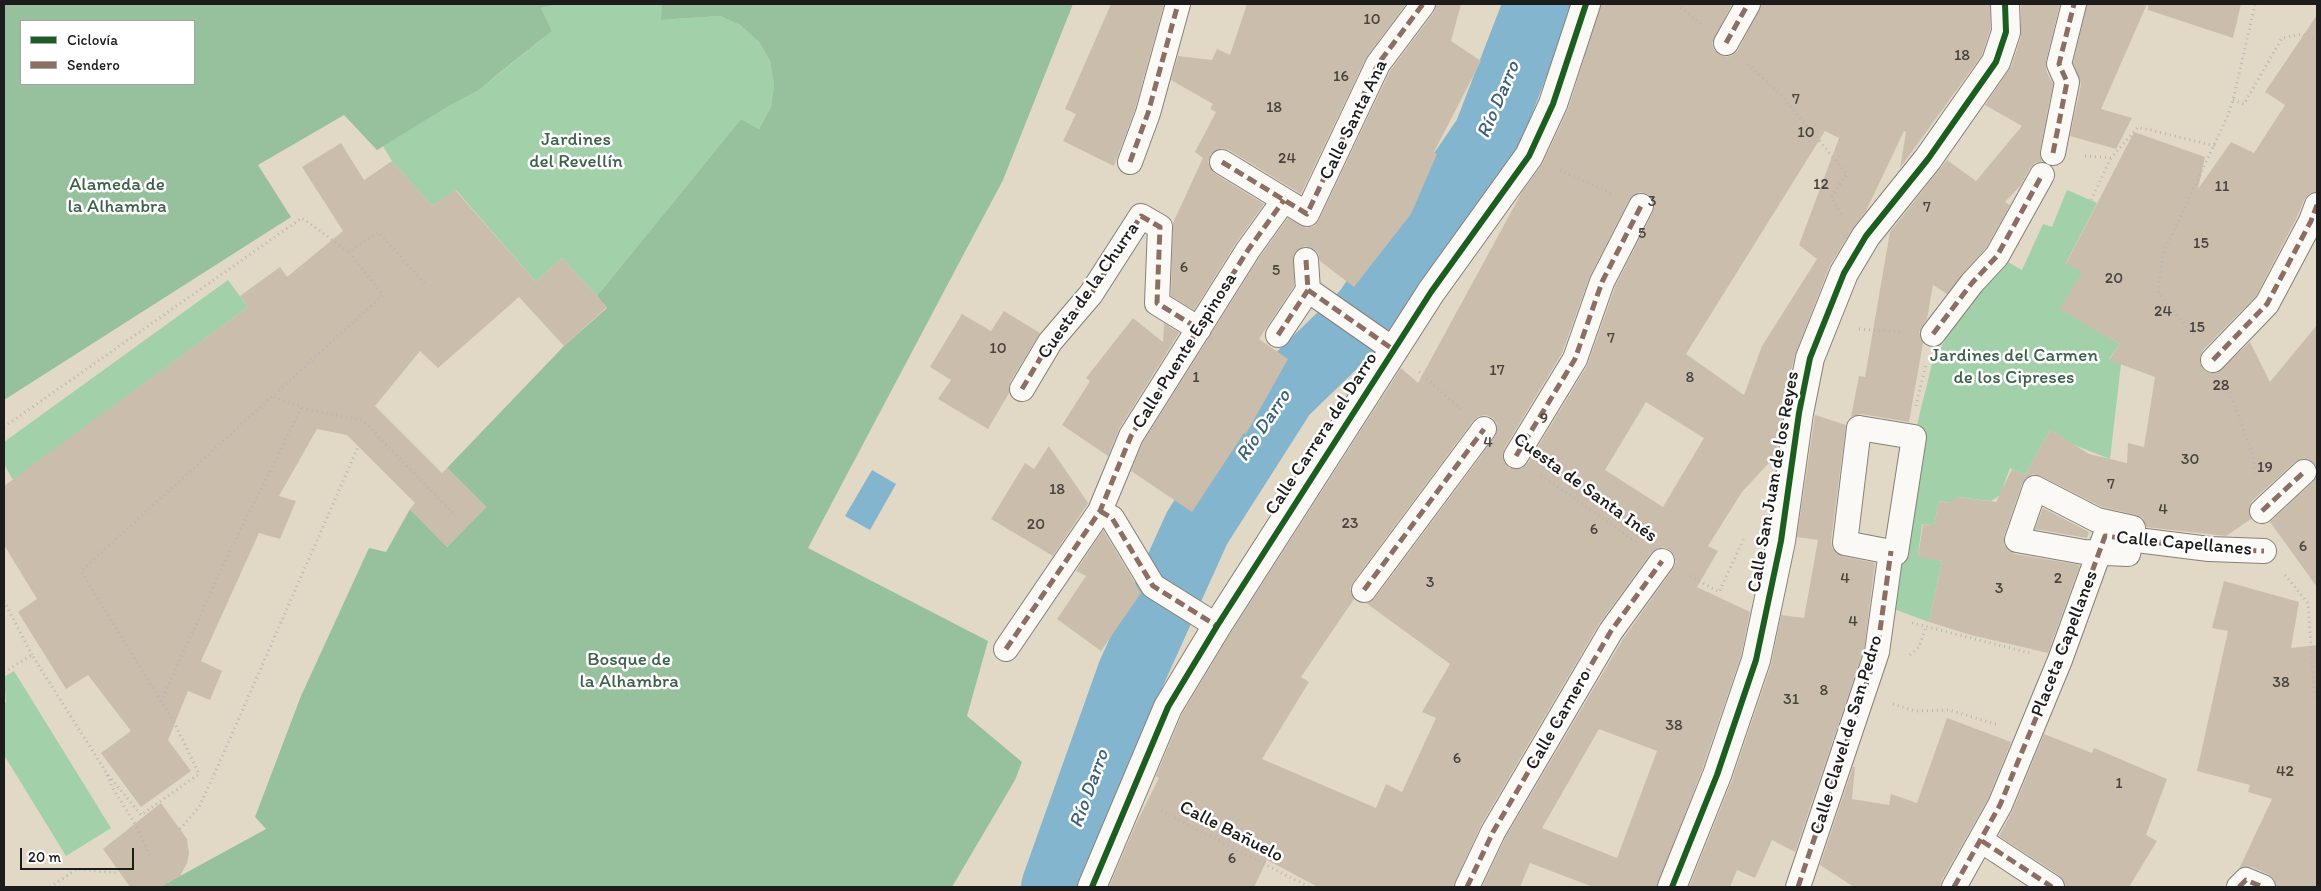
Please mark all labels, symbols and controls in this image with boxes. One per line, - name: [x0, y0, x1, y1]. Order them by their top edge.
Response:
- house number: 10: [1363, 10, 1381, 30]
- legend: [20, 20, 195, 85]
- text: Ciclovía: [67, 31, 118, 49]
- house number: 18: [1954, 46, 1970, 66]
- text: Sendero: [67, 56, 120, 74]
- street label: Calle Santa Ana: [1315, 56, 1393, 184]
- water label: Río Darro: [1472, 58, 1526, 142]
- house number: 16: [1333, 67, 1349, 87]
- house number: 7: [1792, 90, 1800, 110]
- house number: 18: [1266, 98, 1282, 118]
- house number: 10: [1797, 123, 1815, 143]
- park label: Jardines del Revellín: [529, 129, 623, 173]
- house number: 24: [1278, 149, 1296, 169]
- park label: Alameda de la Alhambra: [67, 174, 167, 218]
- house number: 12: [1813, 175, 1829, 195]
- house number: 11: [2215, 177, 2229, 197]
- house number: 3: [1648, 192, 1656, 212]
- house number: 7: [1923, 198, 1931, 218]
- street label: Cuesta de la Churra: [1033, 218, 1145, 364]
- house number: 5: [1638, 224, 1646, 244]
- house number: 15: [2193, 234, 2209, 254]
- house number: 6: [1180, 258, 1188, 278]
- house number: 5: [1272, 261, 1280, 281]
- street label: Calle Puente Espinosa: [1128, 269, 1242, 433]
- house number: 20: [2105, 269, 2123, 289]
- house number: 24: [2154, 302, 2172, 322]
- house number: 15: [2189, 318, 2205, 338]
- house number: 7: [1607, 329, 1615, 349]
- house number: 10: [989, 339, 1007, 359]
- park label: Jardines del Carmen de los Cipreses: [1930, 345, 2098, 389]
- street label: Calle Carrera del Darro: [1261, 348, 1383, 520]
- house number: 17: [1489, 361, 1505, 381]
- house number: 1: [1192, 368, 1200, 388]
- house number: 8: [1686, 368, 1694, 388]
- street label: Calle San Juan de los Reyes: [1743, 370, 1805, 594]
- house number: 28: [2212, 376, 2230, 396]
- water label: Río Darro: [1231, 386, 1297, 466]
- house number: 9: [1540, 409, 1548, 429]
- street label: Cuesta de Santa Inés: [1509, 428, 1661, 548]
- house number: 4: [1483, 433, 1493, 453]
- house number: 30: [2181, 450, 2199, 470]
- house number: 19: [2257, 458, 2273, 478]
- house number: 7: [2107, 475, 2115, 495]
- house number: 18: [1049, 480, 1065, 500]
- house number: 4: [2158, 500, 2168, 520]
- house number: 23: [1341, 514, 1359, 534]
- house number: 20: [1027, 515, 1045, 535]
- house number: 6: [1590, 520, 1598, 540]
- street label: Calle Capellanes: [2115, 527, 2253, 561]
- house number: 6: [2299, 537, 2307, 557]
- street label: Placeta Capellanes: [2027, 567, 2103, 721]
- house number: 4: [1840, 569, 1850, 589]
- house number: 2: [2054, 569, 2062, 589]
- house number: 3: [1426, 573, 1434, 593]
- house number: 3: [1995, 579, 2003, 599]
- house number: 4: [1848, 612, 1858, 632]
- street label: Calle Clavel de San Pedro: [1806, 633, 1888, 837]
- park label: Bosque de la Alhambra: [579, 649, 679, 693]
- street label: Calle Carnero: [1521, 666, 1597, 774]
- house number: 38: [2272, 673, 2290, 693]
- house number: 8: [1820, 681, 1828, 701]
- house number: 31: [1783, 690, 1799, 710]
- house number: 38: [1665, 716, 1683, 736]
- water label: Río Darro: [1065, 747, 1115, 831]
- house number: 6: [1453, 749, 1461, 769]
- house number: 42: [2276, 762, 2294, 782]
- house number: 1: [2115, 774, 2123, 794]
- street label: Calle Bañuelo: [1175, 796, 1287, 868]
- scale bar: [22, 838, 136, 870]
- text: 20 m: [28, 848, 61, 866]
- house number: 6: [1228, 849, 1236, 869]

